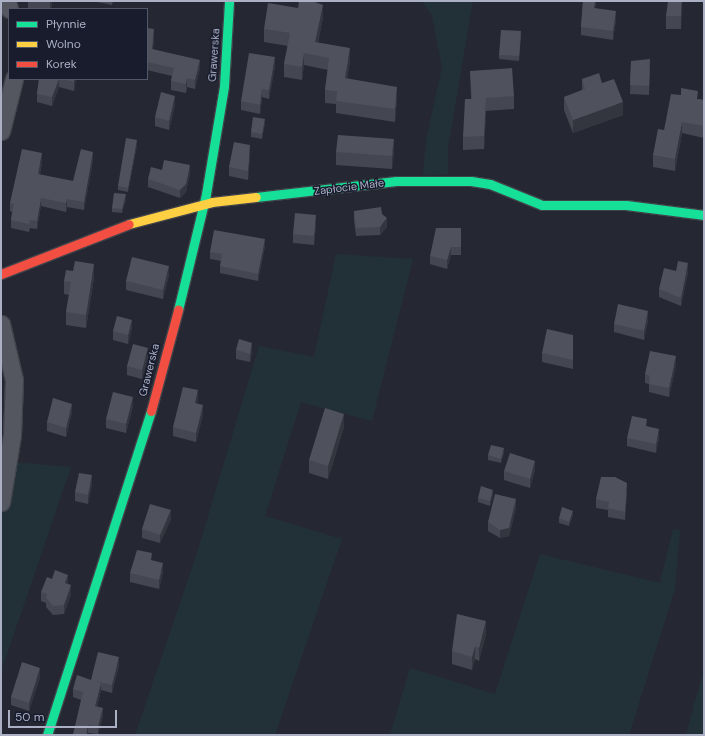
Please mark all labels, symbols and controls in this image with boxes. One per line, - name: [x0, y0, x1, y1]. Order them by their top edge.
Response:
- legend: [8, 8, 148, 80]
- text: Płynnie: [46, 16, 86, 32]
- street label: Grawerska: [206, 28, 222, 82]
- text: Wolno: [46, 36, 81, 52]
- text: Korek: [46, 56, 77, 72]
- street label: Zapłocie Małe: [313, 176, 385, 198]
- street label: Grawerska: [136, 342, 162, 398]
- scale bar: [10, 702, 119, 728]
- text: 50 m: [15, 709, 44, 725]

